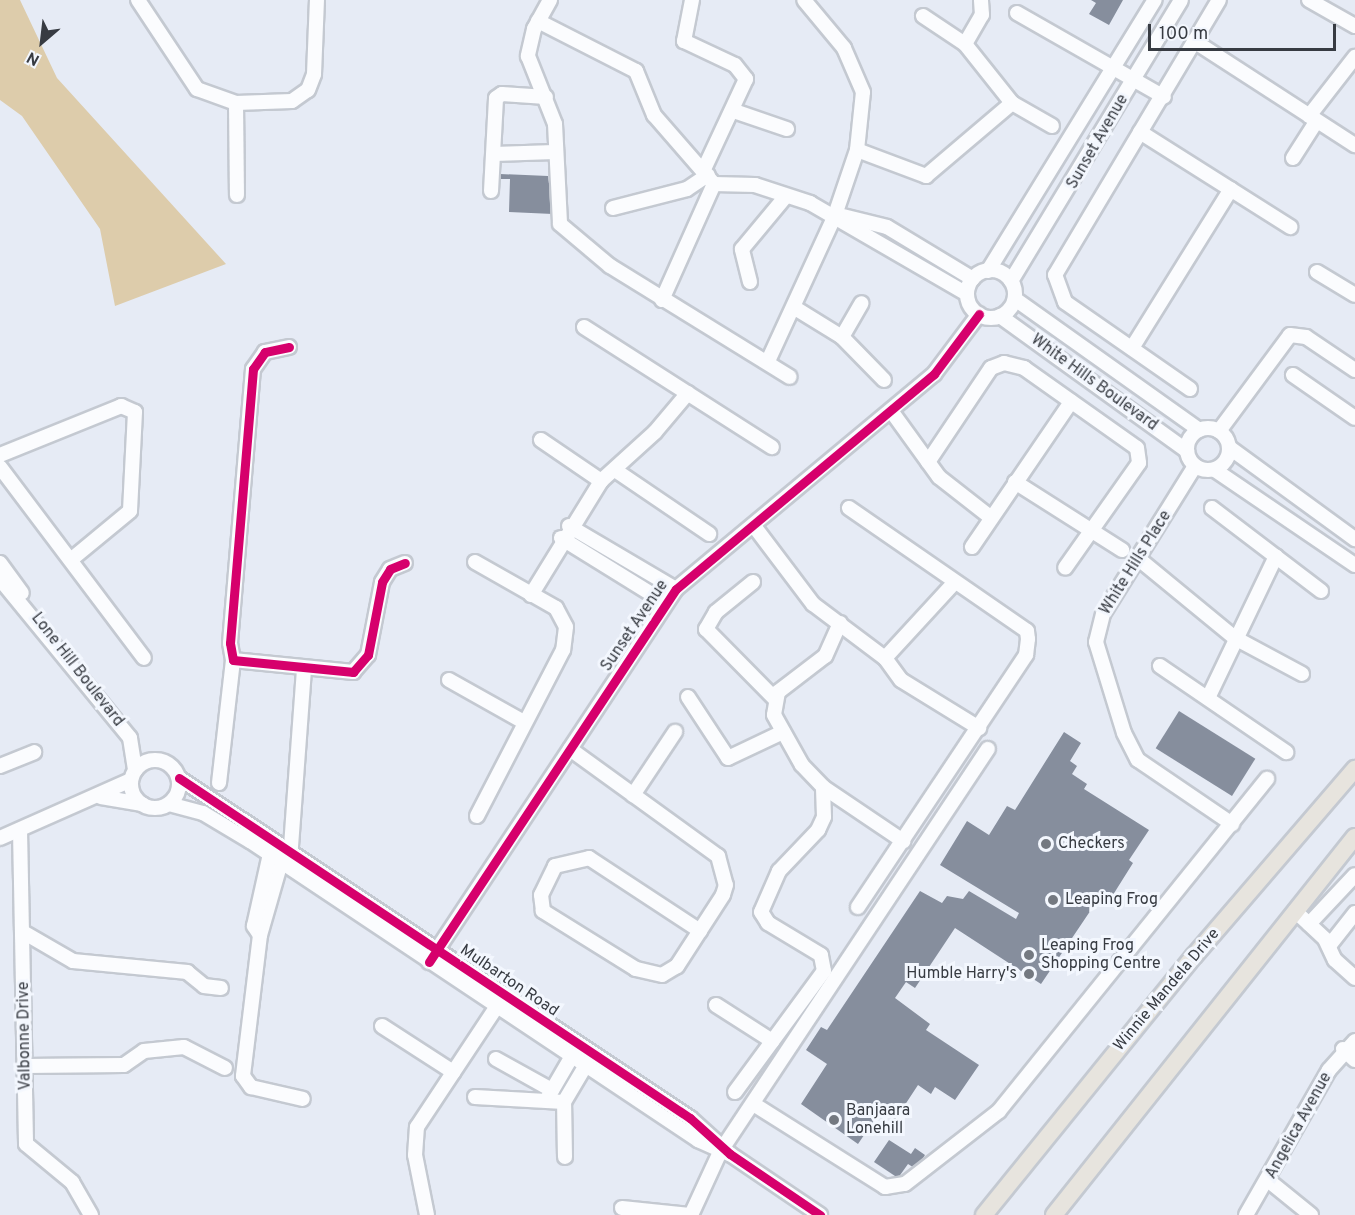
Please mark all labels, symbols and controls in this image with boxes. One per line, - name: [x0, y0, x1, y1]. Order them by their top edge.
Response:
- north arrow: [12, 12, 72, 72]
- scale bar: [1151, 12, 1338, 50]
- text: 100 m: [1159, 23, 1208, 46]
- text: N: [24, 46, 43, 69]
- street label: Sunset Avenue: [1063, 91, 1133, 193]
- street label: White Hills Boulevard: [1027, 331, 1161, 435]
- street label: White Hills Place: [1096, 507, 1176, 619]
- street label: Sunset Avenue: [597, 576, 673, 676]
- street label: Lone Hill Boulevard: [27, 609, 127, 731]
- place label: Checkers: [1058, 834, 1125, 854]
- marker: Checkers: [1039, 837, 1053, 851]
- place label: Leaping Frog: [1065, 890, 1158, 910]
- marker: Leaping Frog: [1046, 893, 1060, 907]
- street label: Winnie Mandela Drive: [1110, 925, 1224, 1055]
- place label: Leaping Frog Shopping Centre: [1041, 936, 1161, 974]
- street label: Mulbarton Road: [456, 941, 562, 1021]
- marker: Leaping Frog Shopping Centre: [1022, 948, 1036, 962]
- place label: Humble Harry's: [906, 964, 1017, 984]
- marker: Humble Harry's: [1022, 967, 1036, 981]
- street label: Valbonne Drive: [14, 981, 36, 1091]
- street label: Angelica Avenue: [1262, 1069, 1336, 1183]
- place label: Banjaara Lonehill: [846, 1101, 910, 1139]
- marker: Banjaara Lonehill: [827, 1113, 841, 1127]

